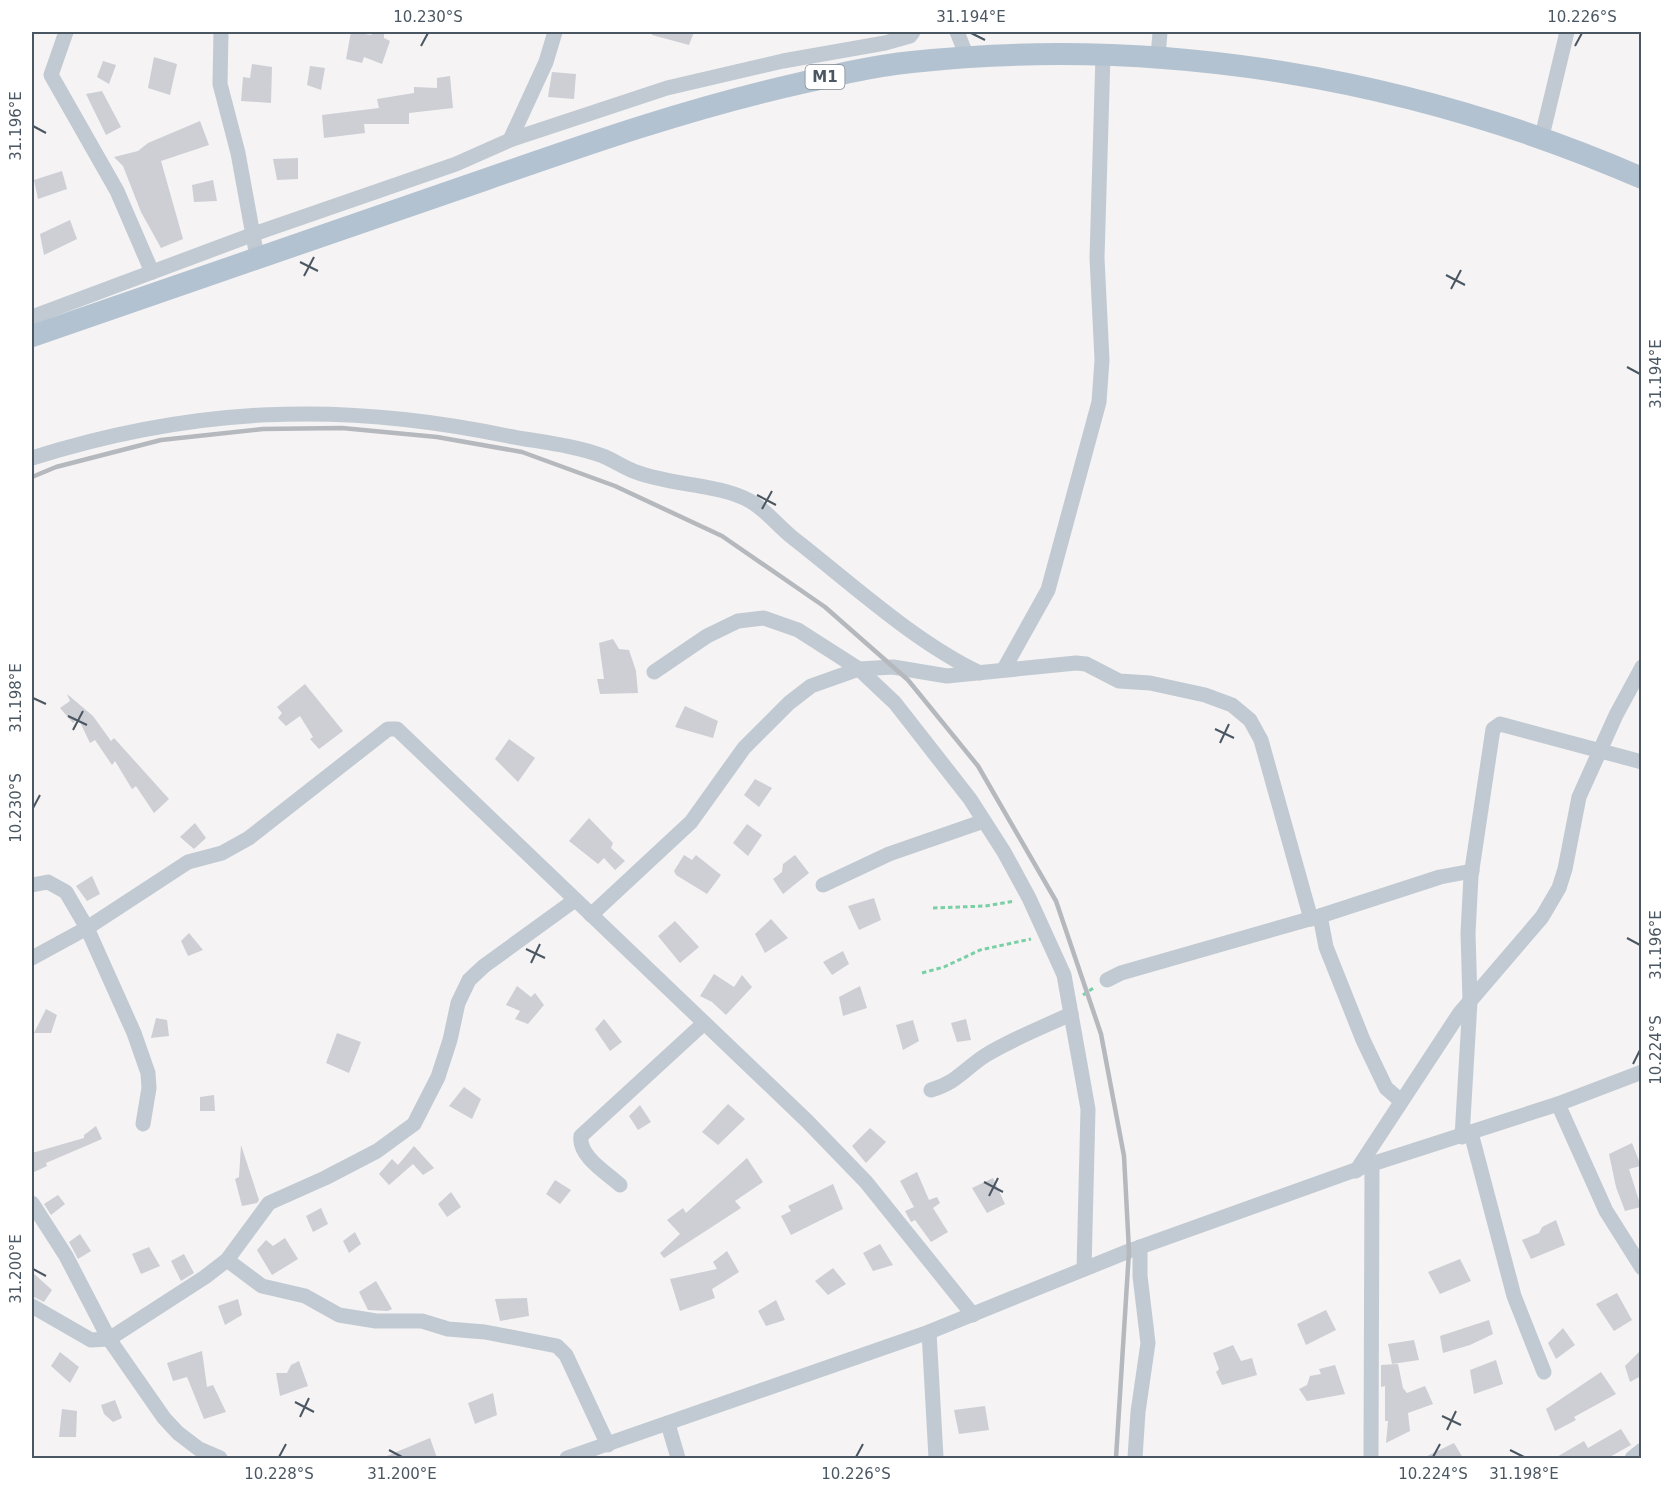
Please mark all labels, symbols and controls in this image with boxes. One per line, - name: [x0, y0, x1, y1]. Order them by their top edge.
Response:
- text: 10.230°S: [393, 8, 463, 26]
- text: 31.194°E: [936, 8, 1006, 26]
- text: 10.226°S: [1547, 8, 1617, 26]
- road number: M1: [806, 65, 844, 89]
- text: 31.196°E: [7, 91, 25, 161]
- text: 31.194°E: [1647, 339, 1665, 409]
- text: 31.198°E: [7, 663, 25, 733]
- text: 10.230°S: [7, 773, 25, 843]
- text: 31.196°E: [1647, 910, 1665, 980]
- text: 10.224°S: [1647, 1015, 1665, 1085]
- text: 31.200°E: [7, 1234, 25, 1304]
- text: 10.228°S: [244, 1465, 314, 1483]
- text: 31.200°E: [367, 1465, 437, 1483]
- text: 10.226°S: [821, 1465, 891, 1483]
- text: 10.224°S: [1398, 1465, 1468, 1483]
- text: 31.198°E: [1489, 1465, 1559, 1483]

